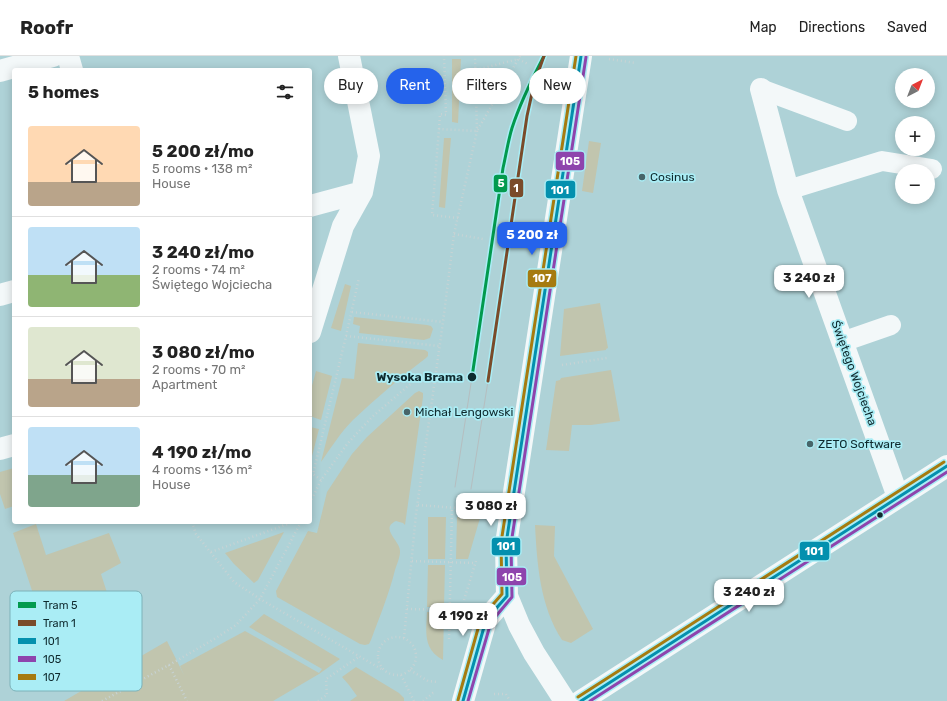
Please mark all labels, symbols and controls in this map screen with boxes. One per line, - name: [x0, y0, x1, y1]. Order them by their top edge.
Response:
- text: Roofr: [20, 16, 73, 39]
- text: Map: [750, 19, 777, 36]
- text: Directions: [799, 19, 865, 36]
- text: Saved: [887, 19, 927, 36]
- chip: Buy: [324, 68, 378, 104]
- chip: Rent: [386, 68, 444, 104]
- chip: Filters: [452, 68, 521, 104]
- chip: New: [529, 68, 586, 104]
- north arrow: [895, 68, 935, 108]
- map controls: [895, 68, 935, 204]
- icon: filters: [274, 81, 296, 103]
- text: 5 homes: [28, 82, 99, 102]
- button: +: [895, 116, 935, 156]
- text: 5 200 zł/mo: [152, 141, 254, 161]
- icon: home: [60, 142, 108, 190]
- line badge: 105: [555, 151, 585, 171]
- text: 105: [560, 155, 580, 168]
- text: 5 rooms · 138 m²: [152, 161, 252, 176]
- button: −: [895, 164, 935, 204]
- place label: Cosinus: [650, 170, 695, 184]
- marker: Cosinus: [637, 172, 647, 182]
- line badge: 5: [493, 174, 508, 193]
- text: House: [152, 176, 190, 191]
- text: 5: [497, 177, 505, 190]
- line badge: 1: [509, 178, 524, 198]
- line badge: 101: [545, 180, 576, 199]
- text: 1: [513, 182, 519, 195]
- text: 101: [551, 184, 569, 197]
- pin: 5 200 zł: [491, 222, 573, 256]
- text: 5 200 zł: [506, 227, 558, 242]
- text: 3 240 zł/mo: [152, 242, 254, 262]
- icon: home: [60, 243, 108, 291]
- text: 2 rooms · 74 m²: [152, 262, 245, 277]
- pin: 3 240 zł: [768, 265, 850, 299]
- line badge: 107: [527, 269, 557, 288]
- text: 3 240 zł: [783, 270, 835, 285]
- text: 107: [532, 272, 552, 285]
- text: Świętego Wojciecha: [152, 277, 272, 292]
- street label: Świętego Wojciecha: [828, 318, 880, 428]
- text: 3 080 zł/mo: [152, 342, 255, 362]
- icon: home: [60, 343, 108, 391]
- text: 2 rooms · 70 m²: [152, 362, 246, 377]
- place label: Wysoka Brama: [377, 370, 463, 384]
- marker: Wysoka Brama: [466, 371, 478, 383]
- text: Apartment: [152, 377, 217, 392]
- place label: Michał Lengowski: [415, 405, 514, 419]
- marker: Michał Lengowski: [402, 407, 412, 417]
- place label: ZETO Software: [818, 437, 901, 451]
- marker: ZETO Software: [805, 439, 815, 449]
- text: 4 190 zł/mo: [152, 442, 251, 462]
- icon: home: [60, 443, 108, 491]
- text: 4 rooms · 136 m²: [152, 462, 252, 477]
- text: House: [152, 477, 190, 492]
- pin: 3 080 zł: [450, 493, 532, 527]
- text: 3 080 zł: [465, 498, 517, 513]
- unlabelled marker: [875, 510, 885, 520]
- line badge: 101: [491, 537, 521, 556]
- text: 101: [497, 540, 515, 553]
- line badge: 101: [799, 541, 830, 561]
- text: 101: [805, 545, 823, 558]
- line badge: 105: [496, 567, 527, 586]
- text: 105: [502, 571, 522, 584]
- pin: 3 240 zł: [708, 579, 790, 613]
- text: 3 240 zł: [723, 584, 775, 599]
- legend: [10, 591, 142, 691]
- text: Tram 5: [43, 599, 78, 612]
- pin: 4 190 zł: [422, 603, 504, 637]
- text: 4 190 zł: [438, 608, 488, 623]
- text: Tram 1: [43, 617, 76, 630]
- text: 101: [43, 635, 59, 648]
- text: 105: [43, 653, 62, 666]
- text: 107: [43, 671, 61, 684]

